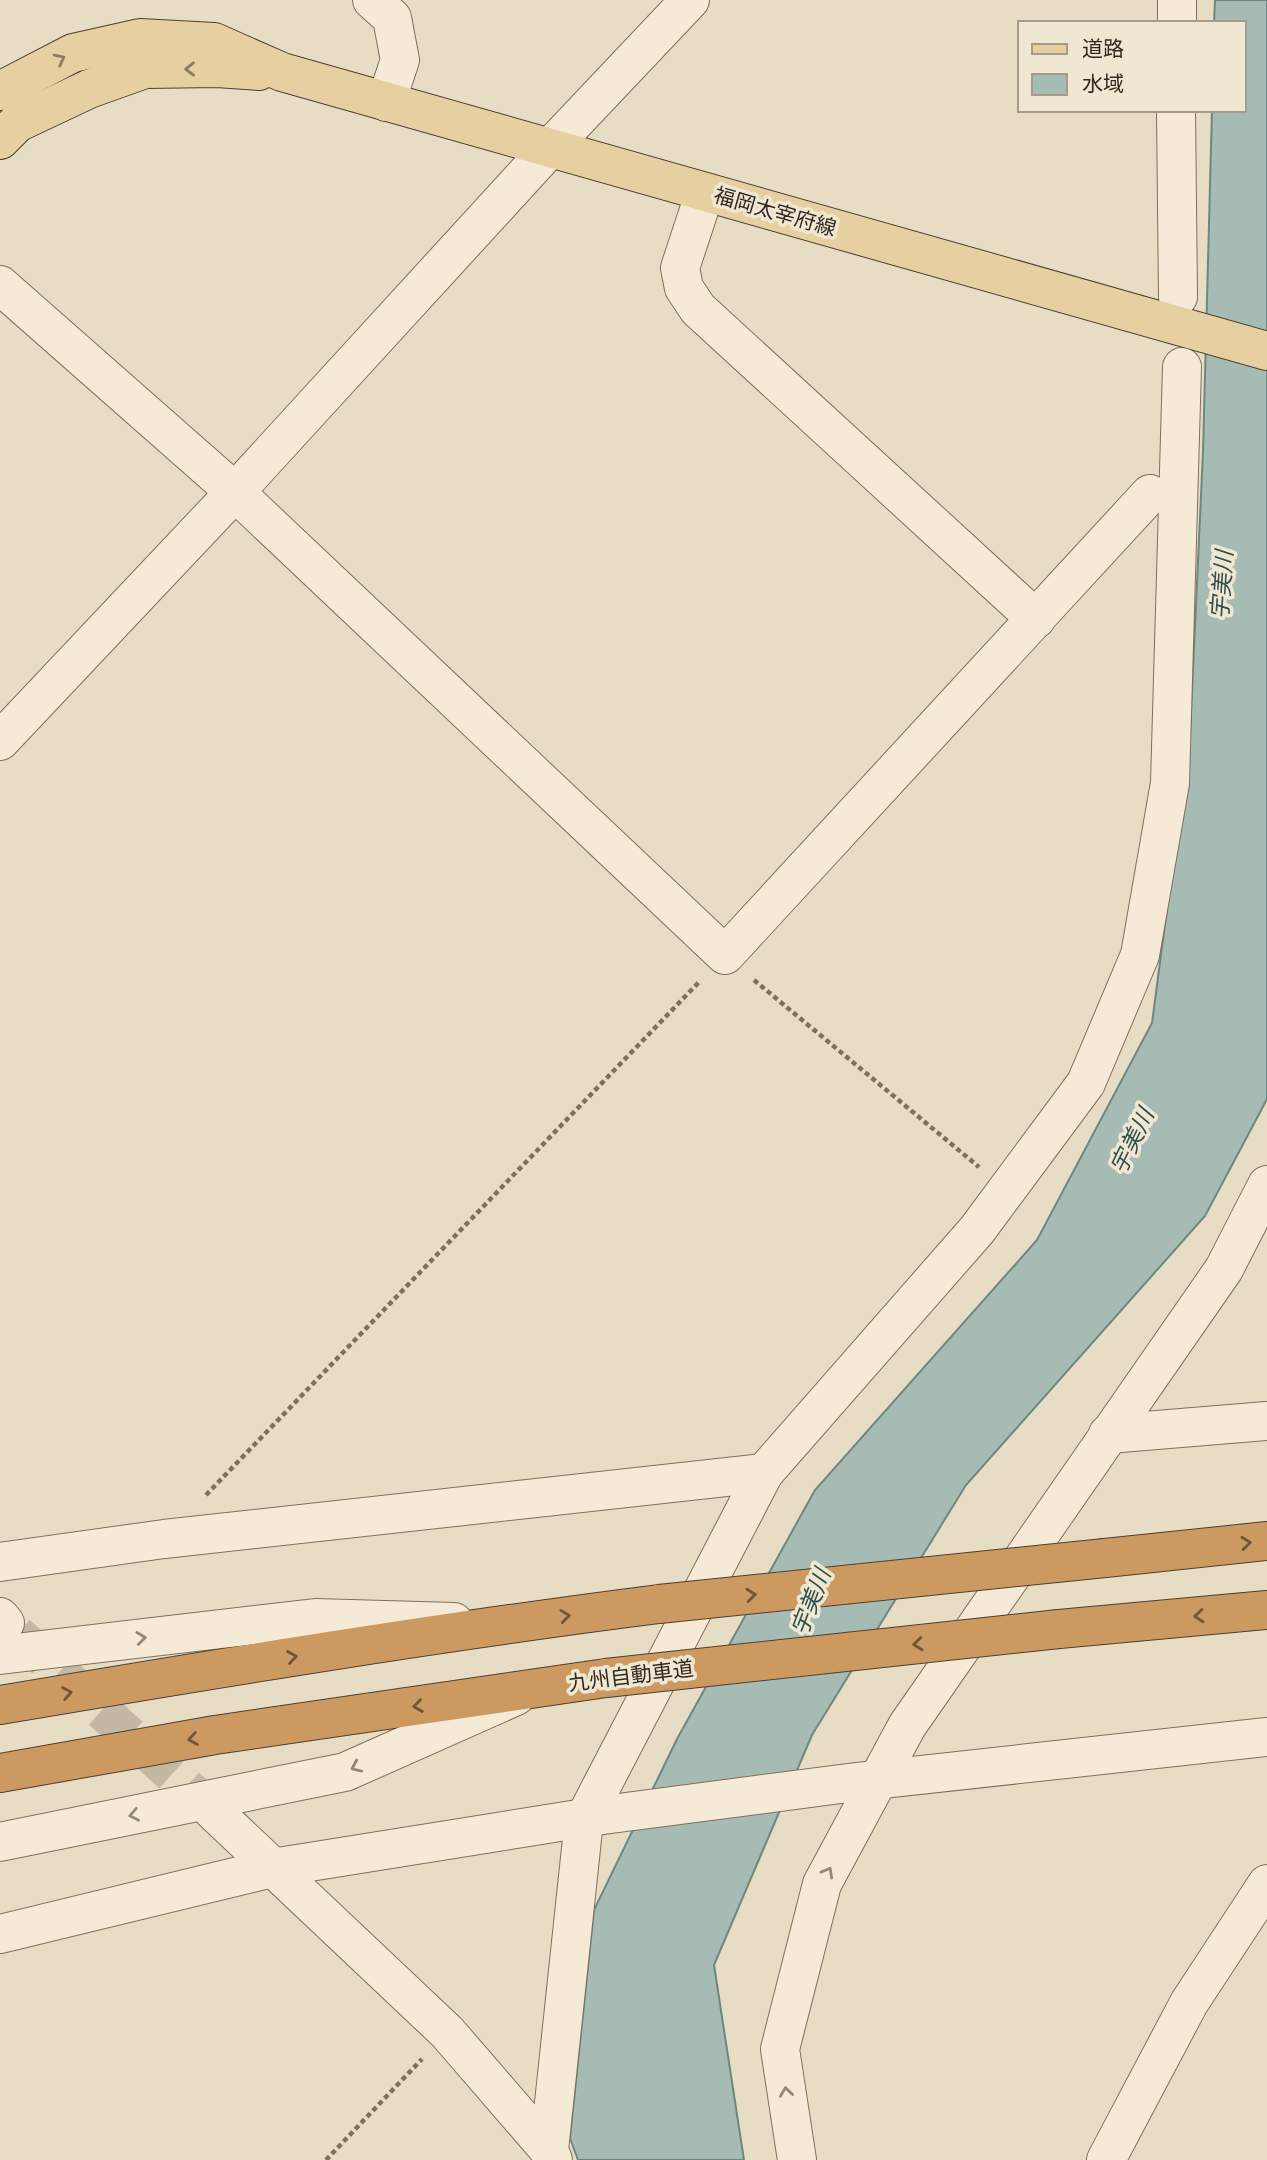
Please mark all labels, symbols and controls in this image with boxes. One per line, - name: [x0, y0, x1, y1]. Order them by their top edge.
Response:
- legend: [1018, 21, 1246, 112]
- text: 道路: [1082, 34, 1124, 62]
- one-way arrow: [53, 54, 65, 68]
- one-way arrow: [184, 61, 195, 76]
- text: 水域: [1082, 69, 1124, 97]
- street label: 福岡太宰府線: [711, 180, 840, 242]
- water label: 宇美川: [1204, 546, 1240, 620]
- water label: 宇美川: [1102, 1100, 1162, 1179]
- one-way arrow: [1241, 1536, 1252, 1551]
- water label: 宇美川: [784, 1561, 838, 1640]
- one-way arrow: [745, 1587, 757, 1602]
- one-way arrow: [559, 1608, 571, 1623]
- one-way arrow: [1193, 1608, 1204, 1623]
- one-way arrow: [135, 1631, 147, 1646]
- one-way arrow: [912, 1636, 923, 1651]
- one-way arrow: [286, 1650, 298, 1665]
- street label: 九州自動車道: [567, 1653, 695, 1697]
- one-way arrow: [61, 1686, 73, 1701]
- one-way arrow: [412, 1698, 424, 1713]
- one-way arrow: [187, 1731, 199, 1746]
- one-way arrow: [351, 1759, 363, 1773]
- one-way arrow: [128, 1806, 140, 1821]
- one-way arrow: [820, 1867, 833, 1880]
- one-way arrow: [779, 2087, 794, 2098]

